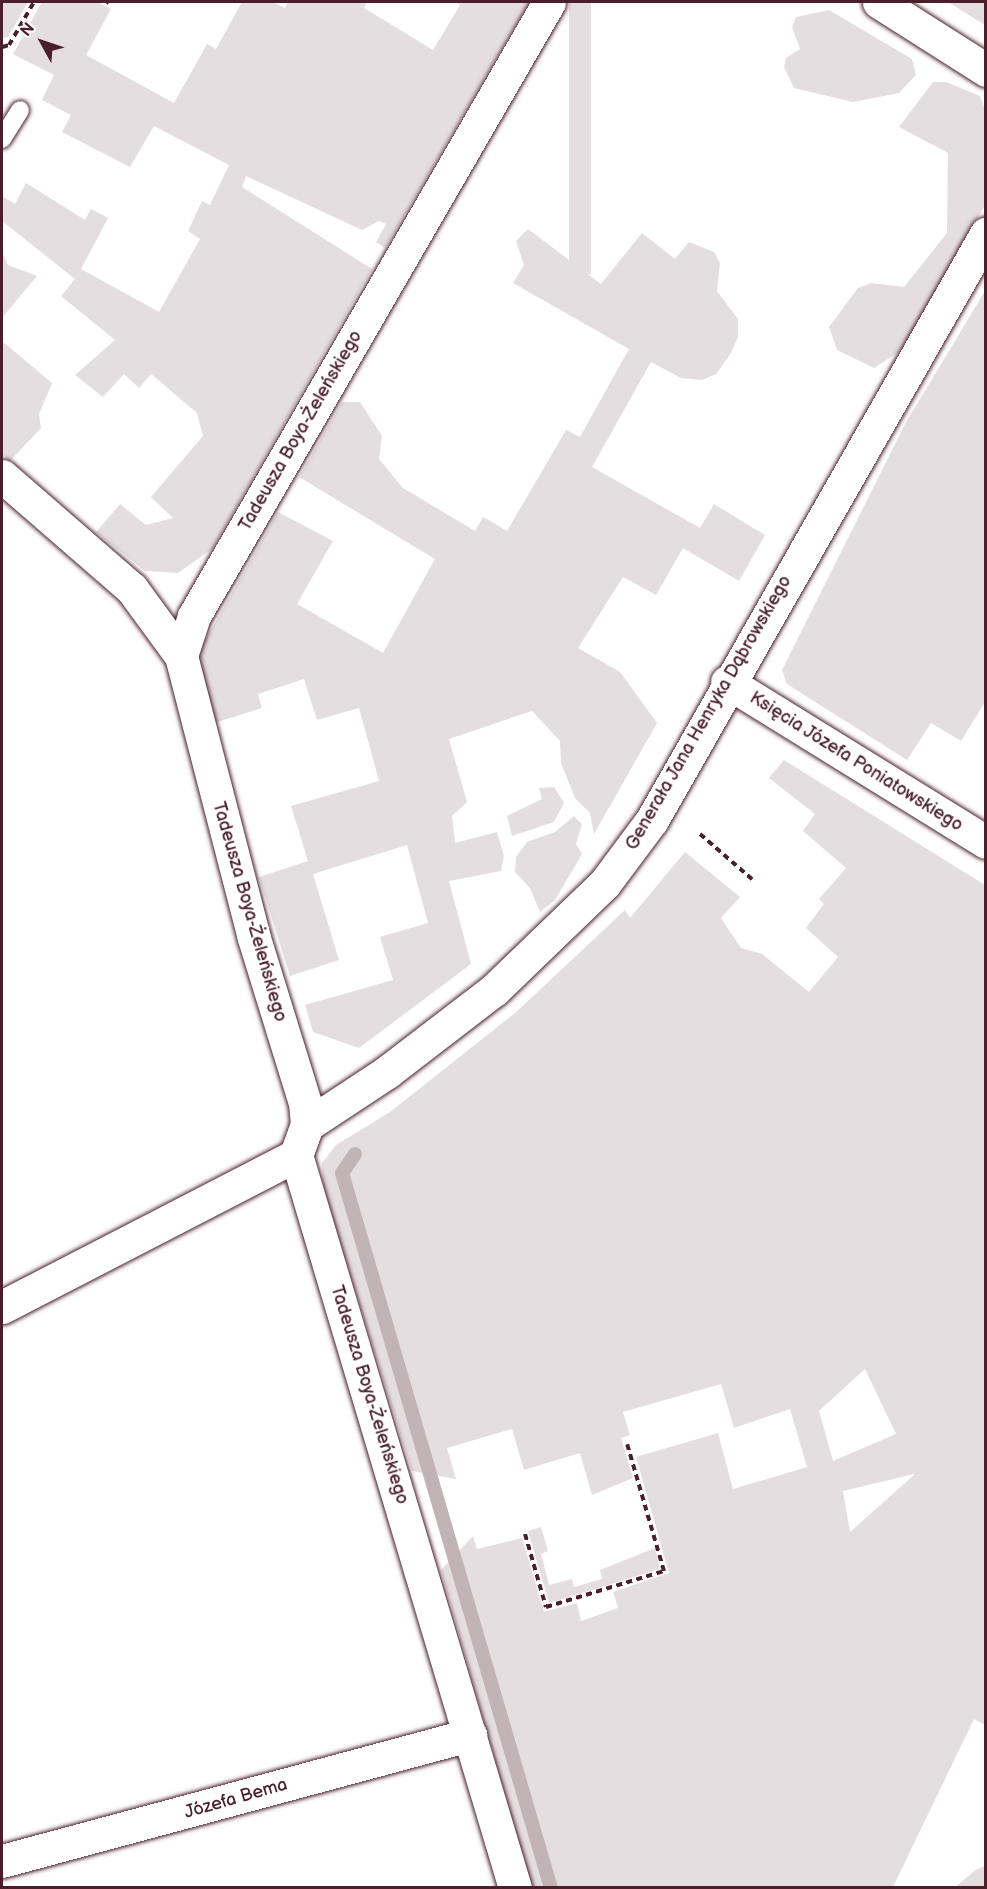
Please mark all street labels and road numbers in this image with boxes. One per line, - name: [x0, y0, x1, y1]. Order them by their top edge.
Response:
- street label: Tadeusza Boya-Żeleńskiego: [235, 327, 367, 535]
- street label: Generała Jana Henryka Dąbrowskiego: [621, 572, 797, 854]
- street label: Księcia Józefa Poniatowskiego: [745, 687, 967, 837]
- street label: Tadeusza Boya-Żeleńskiego: [207, 800, 291, 1024]
- street label: Tadeusza Boya-Żeleńskiego: [325, 1283, 413, 1507]
- street label: Józefa Bema: [182, 1774, 290, 1824]

